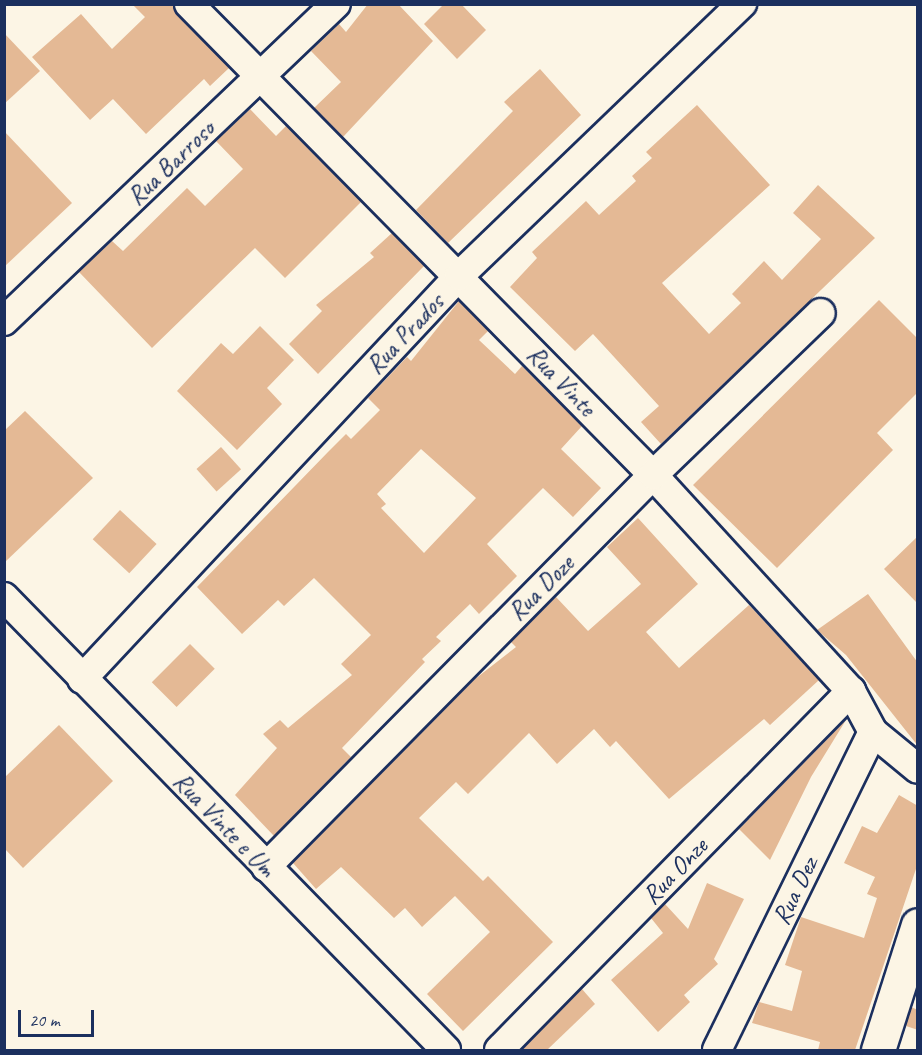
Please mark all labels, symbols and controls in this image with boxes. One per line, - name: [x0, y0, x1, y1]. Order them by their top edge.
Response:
- street label: Rua Barroso: [120, 113, 222, 213]
- street label: Rua Prados: [359, 287, 451, 381]
- street label: Rua Vinte: [520, 339, 602, 423]
- street label: Rua Doze: [501, 548, 581, 628]
- street label: Rua Vinte e Um: [166, 766, 282, 884]
- street label: Rua Onze: [636, 831, 714, 911]
- street label: Rua Dez: [765, 852, 825, 930]
- scale bar: [21, 998, 98, 1036]
- text: 20 m: [29, 1009, 60, 1031]

